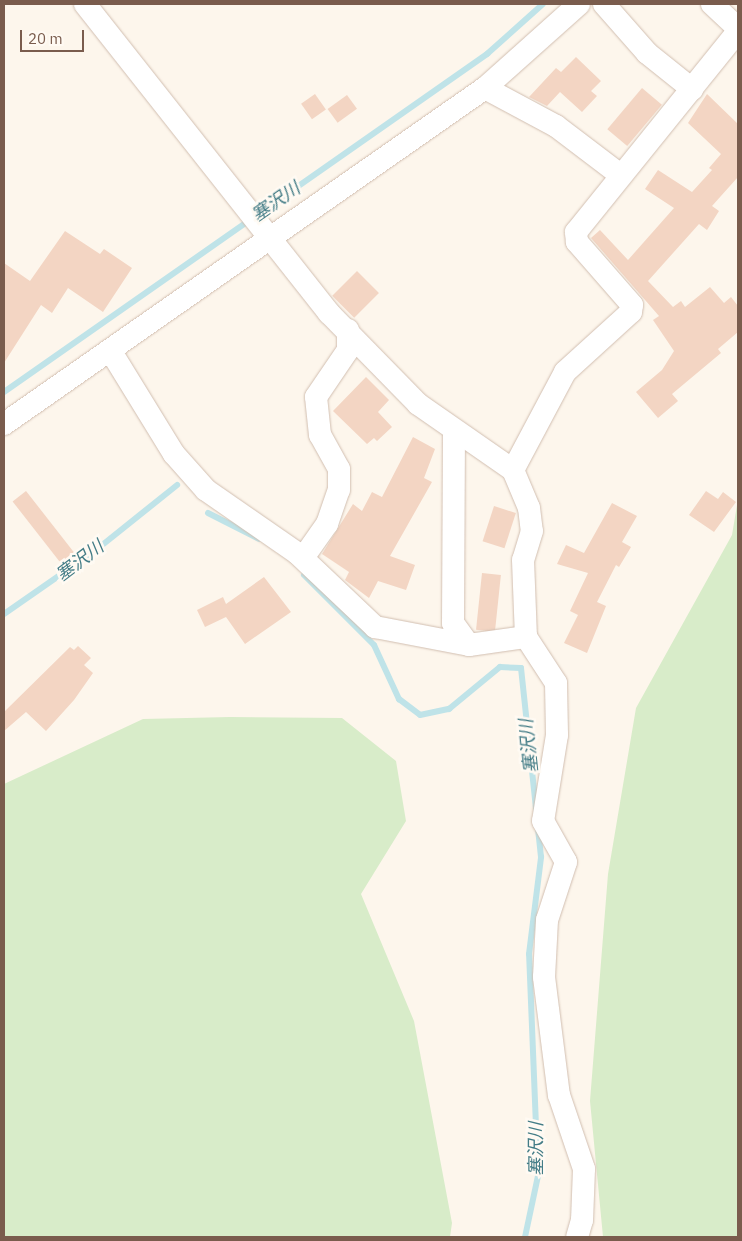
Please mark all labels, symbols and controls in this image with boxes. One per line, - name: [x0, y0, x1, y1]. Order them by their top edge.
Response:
- scale bar: [22, 20, 86, 52]
- text: 20 m: [28, 29, 63, 48]
- water label: 塞沢川: [248, 178, 304, 226]
- water label: 塞沢川: [52, 536, 108, 586]
- water label: 塞沢川: [515, 718, 543, 774]
- water label: 塞沢川: [525, 1122, 547, 1176]

